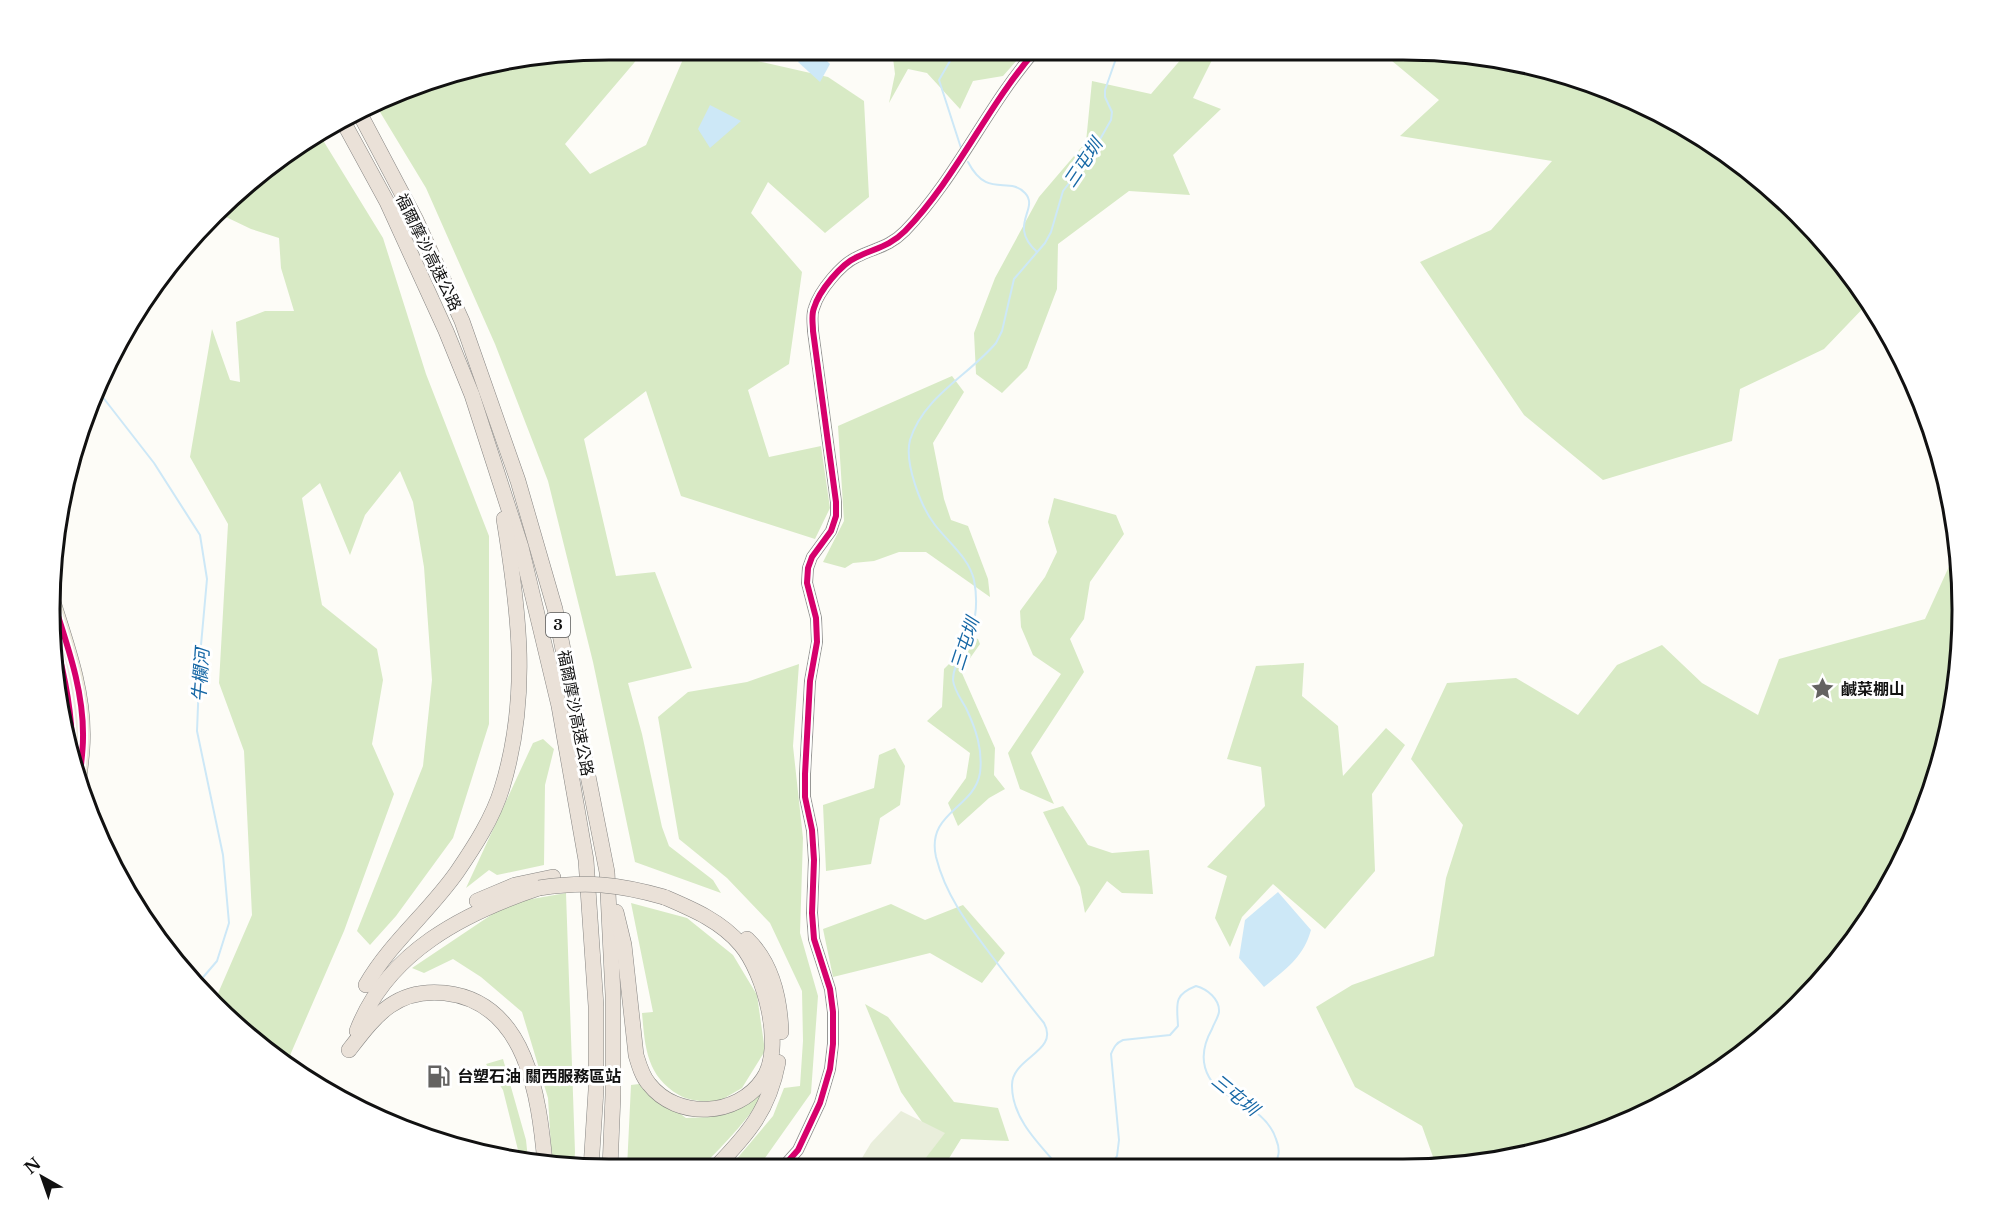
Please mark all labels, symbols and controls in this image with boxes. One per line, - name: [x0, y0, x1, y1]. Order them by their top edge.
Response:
- water label: 三屯圳: [1059, 132, 1109, 192]
- street label: 福爾摩沙高速公路: [392, 190, 466, 314]
- water label: 三屯圳: [946, 612, 985, 673]
- road number: 3: [546, 613, 570, 637]
- water label: 牛欄河: [188, 644, 214, 703]
- street label: 福爾摩沙高速公路: [554, 648, 598, 778]
- place icon: 鹹菜棚山: [1810, 676, 1836, 702]
- place label: 鹹菜棚山: [1841, 679, 1905, 699]
- fuel station icon: 台塑石油 關西服務區站: [426, 1063, 452, 1089]
- place label: 台塑石油 關西服務區站: [457, 1066, 621, 1086]
- water label: 三屯圳: [1207, 1069, 1265, 1122]
- north arrow: [12, 1147, 72, 1207]
- text: N: [20, 1153, 45, 1178]

